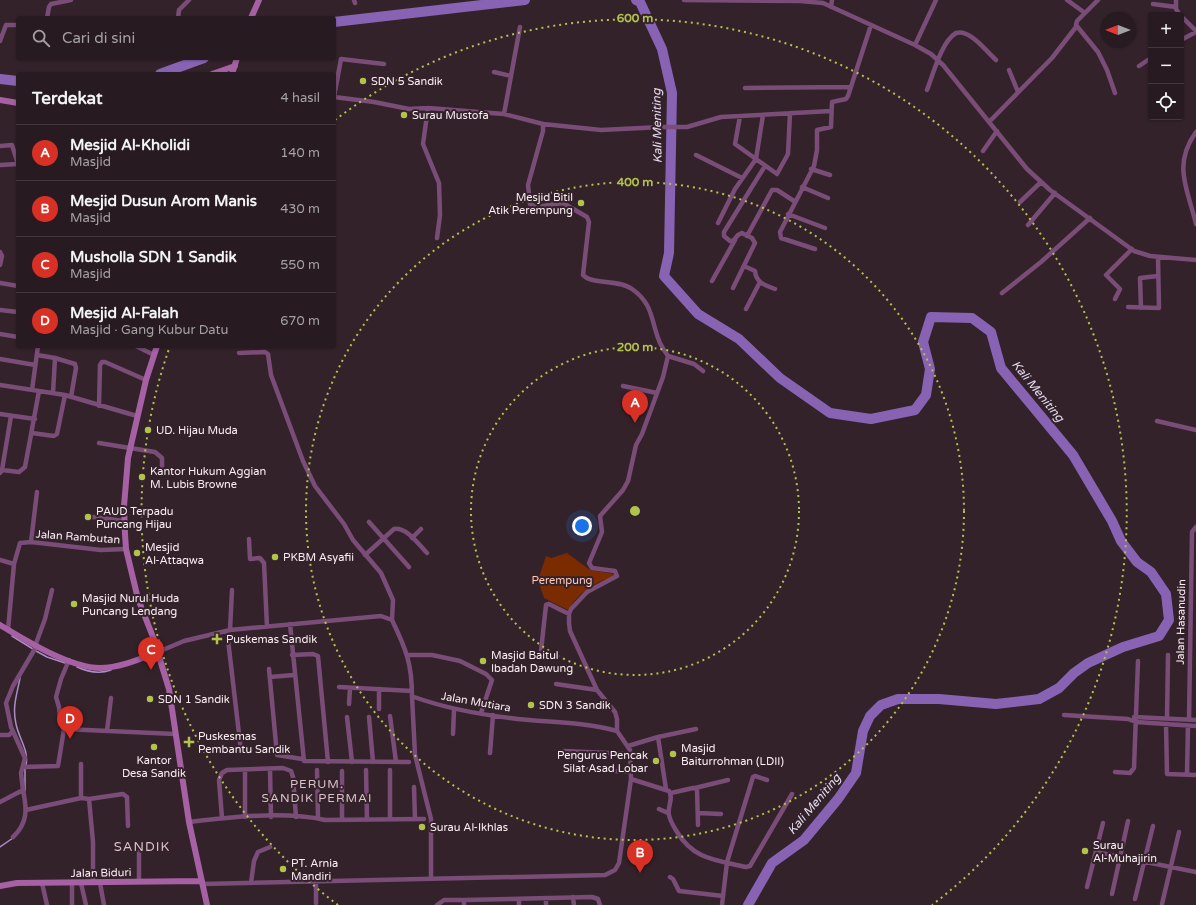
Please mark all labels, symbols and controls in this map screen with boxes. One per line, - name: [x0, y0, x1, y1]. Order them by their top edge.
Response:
- text: 600 m: [617, 11, 653, 25]
- north arrow: [1100, 12, 1136, 48]
- map controls: [1148, 12, 1184, 120]
- button: +: [1148, 12, 1184, 48]
- search box: [16, 16, 336, 60]
- icon: search: [30, 27, 52, 49]
- text: Cari di sini: [62, 29, 135, 47]
- button: −: [1148, 48, 1184, 84]
- place label: SDN 5 Sandik: [371, 75, 443, 88]
- marker: SDN 5 Sandik: [358, 76, 368, 86]
- button: locate: [1148, 84, 1184, 120]
- water label: Kali Meniting: [649, 87, 665, 164]
- text: Terdekat: [32, 88, 102, 109]
- text: 4 hasil: [281, 90, 320, 106]
- place label: Surau Mustofa: [412, 109, 489, 122]
- marker: Surau Mustofa: [399, 110, 409, 120]
- text: Mesjid Al-Kholidi: [70, 136, 190, 154]
- text: A: [40, 145, 50, 161]
- text: 140 m: [280, 145, 320, 161]
- text: Masjid: [70, 154, 111, 170]
- text: 400 m: [617, 175, 653, 189]
- place label: Mesjid Bitil Atik Perempung: [488, 191, 573, 217]
- text: Mesjid Dusun Arom Manis: [70, 192, 257, 210]
- marker: Mesjid Bitil Atik Perempung: [576, 198, 586, 208]
- text: B: [40, 201, 50, 217]
- text: 430 m: [280, 201, 320, 217]
- text: Masjid: [70, 210, 111, 226]
- text: Musholla SDN 1 Sandik: [70, 248, 237, 266]
- text: C: [40, 257, 50, 273]
- text: 550 m: [280, 257, 320, 273]
- text: Masjid: [70, 266, 111, 282]
- text: Mesjid Al-Falah: [70, 304, 179, 322]
- text: D: [40, 313, 50, 329]
- text: 670 m: [280, 313, 320, 329]
- text: Masjid · Gang Kubur Datu: [70, 322, 228, 338]
- text: 200 m: [617, 340, 653, 354]
- water label: Kali Meniting: [1009, 358, 1068, 426]
- pin: A: [622, 390, 648, 423]
- place label: UD. Hijau Muda: [156, 424, 238, 437]
- marker: UD. Hijau Muda: [143, 425, 153, 435]
- place label: Kantor Hukum Aggian M. Lubis Browne: [150, 465, 266, 491]
- marker: Kantor Hukum Aggian M. Lubis Browne: [137, 472, 147, 482]
- centre of rings: [628, 504, 642, 518]
- place label: PAUD Terpadu Puncang Hijau: [96, 505, 174, 531]
- marker: PAUD Terpadu Puncang Hijau: [83, 512, 93, 522]
- your location: [572, 516, 592, 536]
- street label: Jalan Rambutan: [35, 528, 121, 546]
- place label: Mesjid Al-Attaqwa: [145, 541, 204, 567]
- marker: Mesjid Al-Attaqwa: [132, 548, 142, 558]
- place label: PKBM Asyafii: [283, 551, 354, 564]
- marker: PKBM Asyafii: [270, 552, 280, 562]
- park label: Perempung: [531, 574, 593, 587]
- street label: Jalan Hasanudin: [1174, 579, 1188, 665]
- place label: Masjid Nurul Huda Puncang Lendang: [82, 592, 179, 618]
- marker: Masjid Nurul Huda Puncang Lendang: [69, 599, 79, 609]
- marker: Puskemas Sandik: [211, 633, 223, 645]
- place label: Puskemas Sandik: [226, 633, 317, 646]
- pin: C: [138, 637, 164, 670]
- place label: Masjid Baitul Ibadah Dawung: [491, 649, 573, 675]
- marker: Masjid Baitul Ibadah Dawung: [478, 656, 488, 666]
- street label: Jalan Mutiara: [440, 689, 512, 715]
- place label: SDN 1 Sandik: [158, 693, 230, 706]
- marker: SDN 1 Sandik: [145, 694, 155, 704]
- place label: SDN 3 Sandik: [539, 699, 611, 712]
- marker: SDN 3 Sandik: [526, 700, 536, 710]
- pin: D: [57, 706, 83, 739]
- place label: Puskesmas Pembantu Sandik: [198, 730, 290, 756]
- marker: Puskesmas Pembantu Sandik: [183, 736, 195, 748]
- marker: Kantor Desa Sandik: [149, 742, 159, 752]
- place label: Masjid Baiturrohman (LDII): [681, 742, 784, 768]
- place label: Pengurus Pencak Silat Asad Lobar: [557, 749, 649, 775]
- marker: Masjid Baiturrohman (LDII): [668, 749, 678, 759]
- place label: Kantor Desa Sandik: [122, 754, 186, 780]
- marker: Pengurus Pencak Silat Asad Lobar: [651, 756, 661, 766]
- water label: Kali Meniting: [785, 770, 844, 837]
- district label: PERUM. SANDIK PERMAI: [262, 777, 372, 805]
- place label: Surau Al-Ikhlas: [430, 821, 508, 834]
- marker: Surau Al-Ikhlas: [417, 822, 427, 832]
- district label: SANDIK: [114, 839, 170, 855]
- place label: Surau Al-Muhajirin: [1093, 839, 1157, 865]
- pin: B: [627, 840, 653, 873]
- marker: Surau Al-Muhajirin: [1080, 846, 1090, 856]
- place label: PT. Arnia Mandiri: [291, 857, 338, 883]
- marker: PT. Arnia Mandiri: [278, 864, 288, 874]
- street label: Jalan Biduri: [71, 866, 131, 880]

